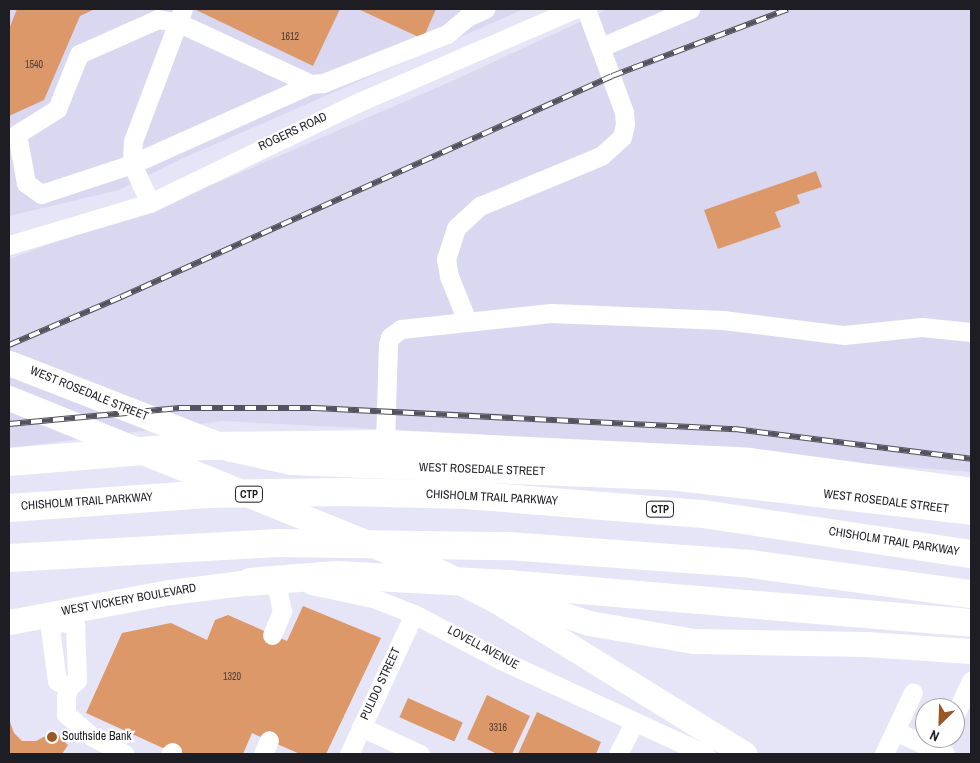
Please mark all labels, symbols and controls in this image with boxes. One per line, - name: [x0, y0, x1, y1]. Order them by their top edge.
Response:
- house number: 1612: [281, 31, 299, 43]
- house number: 1540: [25, 59, 43, 71]
- street label: ROGERS ROAD: [257, 110, 329, 154]
- street label: WEST ROSEDALE STREET: [28, 364, 150, 424]
- street label: WEST ROSEDALE STREET: [419, 461, 545, 479]
- road number: CTP: [234, 486, 264, 502]
- street label: CHISHOLM TRAIL PARKWAY: [425, 487, 559, 509]
- street label: WEST ROSEDALE STREET: [822, 487, 950, 517]
- street label: CHISHOLM TRAIL PARKWAY: [20, 490, 154, 514]
- road number: CTP: [645, 500, 675, 518]
- street label: CHISHOLM TRAIL PARKWAY: [827, 525, 961, 559]
- street label: WEST VICKERY BOULEVARD: [60, 581, 198, 619]
- street label: LOVELL AVENUE: [444, 623, 522, 673]
- street label: PULIDO STREET: [358, 646, 404, 722]
- house number: 1320: [223, 671, 241, 683]
- north arrow: [915, 698, 965, 748]
- house number: 3316: [489, 722, 507, 734]
- text: N: [927, 726, 942, 746]
- place label: Southside Bank: [62, 730, 131, 744]
- marker: Southside Bank: [46, 731, 58, 743]

